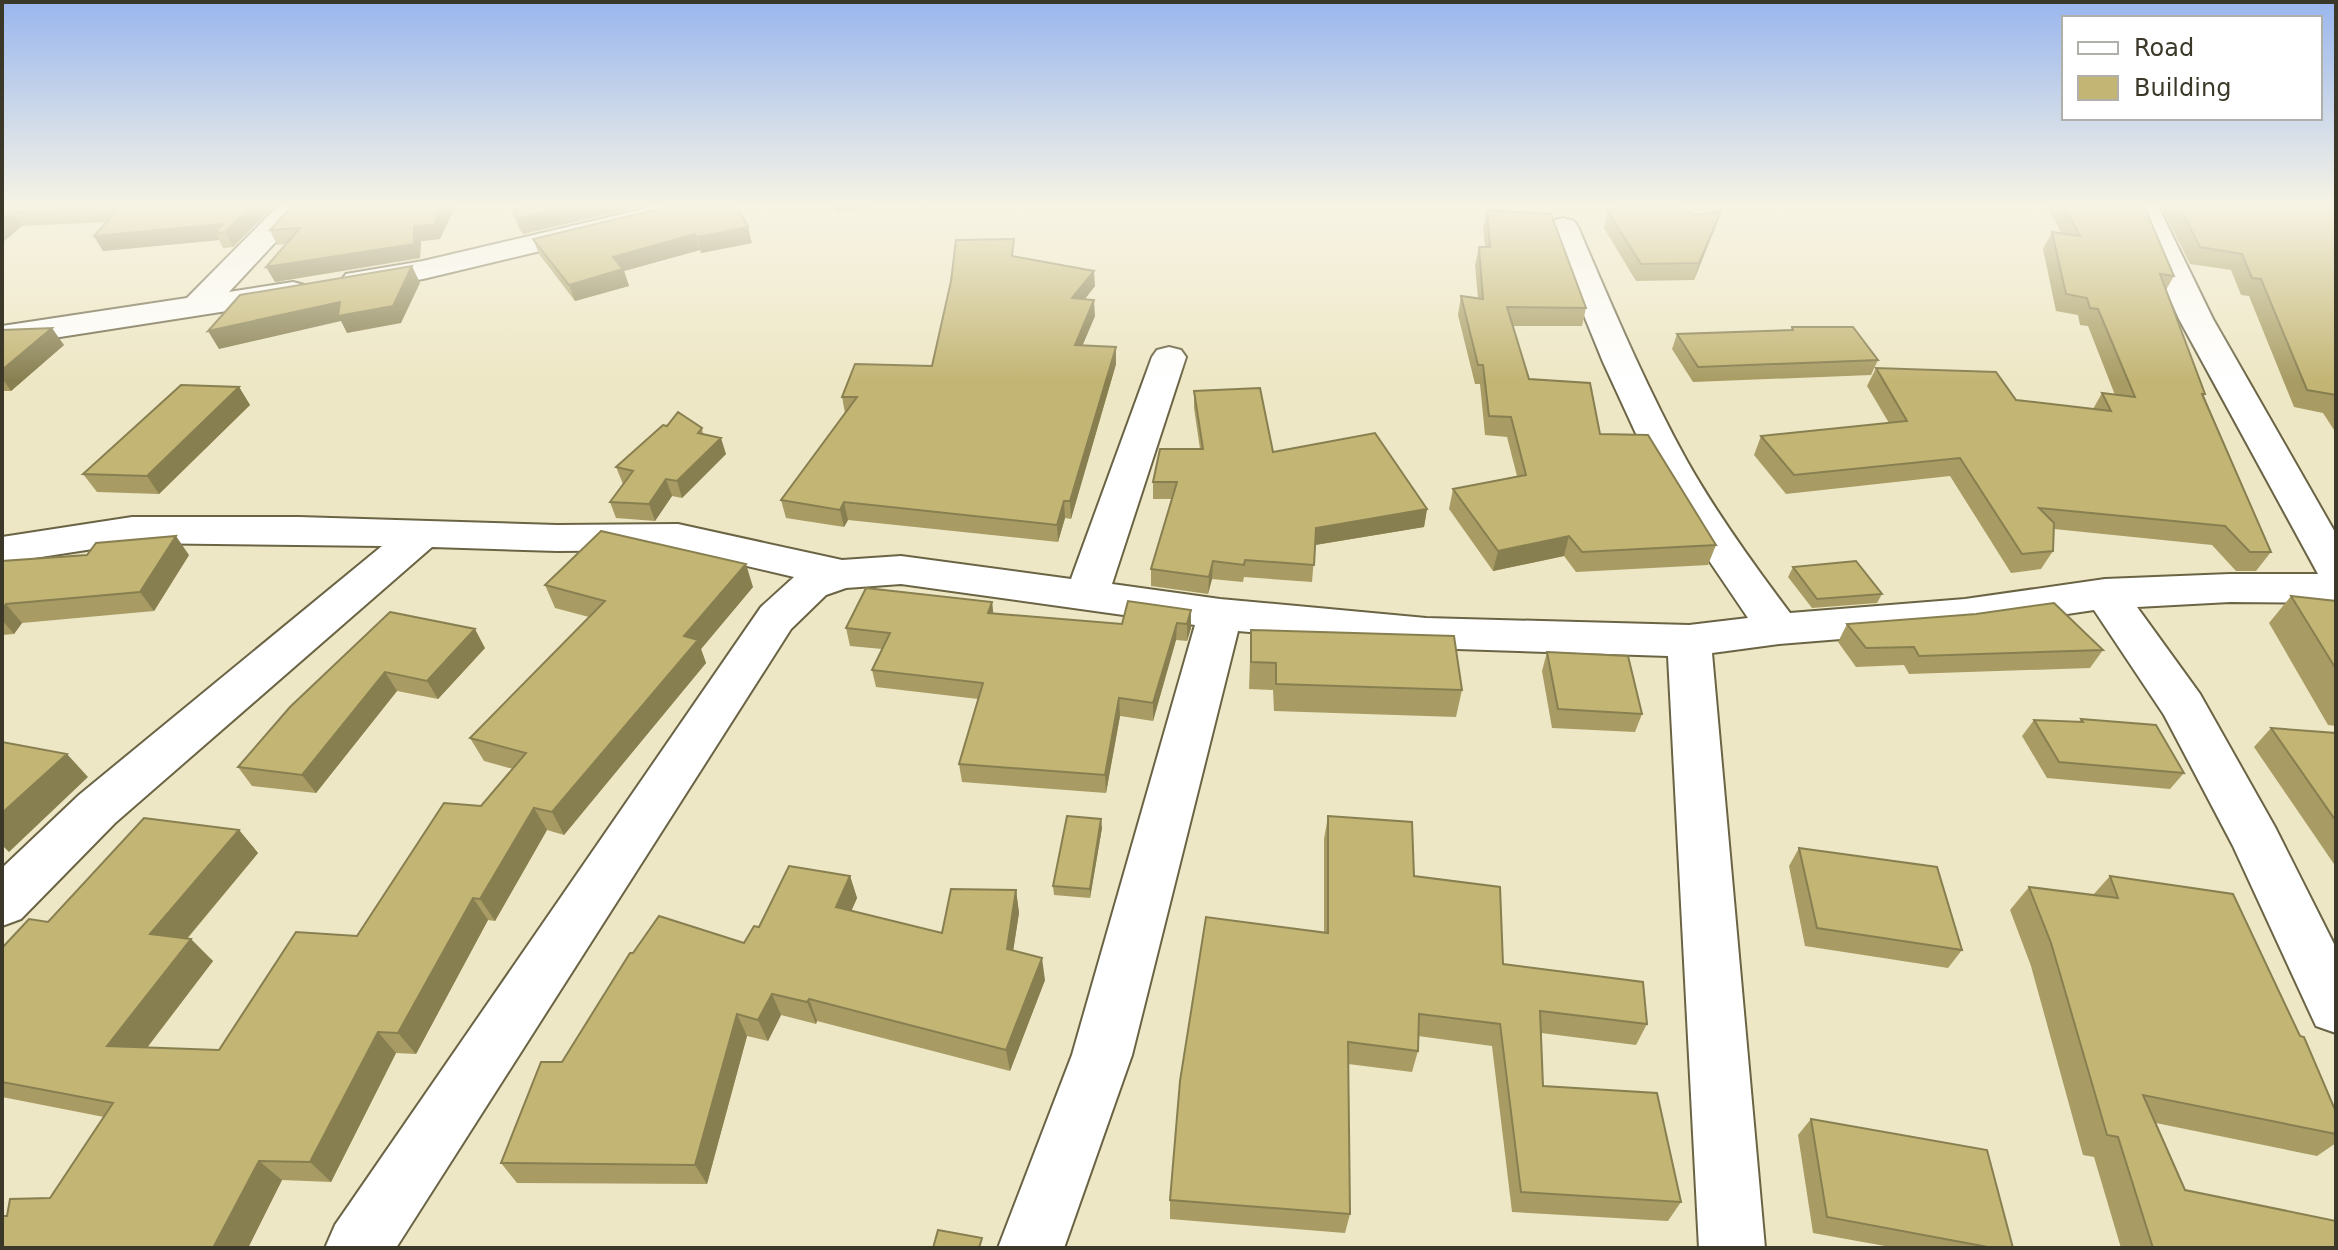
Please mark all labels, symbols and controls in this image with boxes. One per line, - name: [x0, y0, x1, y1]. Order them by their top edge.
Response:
- legend: [2062, 16, 2322, 120]
- text: Road: [2134, 34, 2194, 62]
- text: Building: [2134, 74, 2231, 102]

